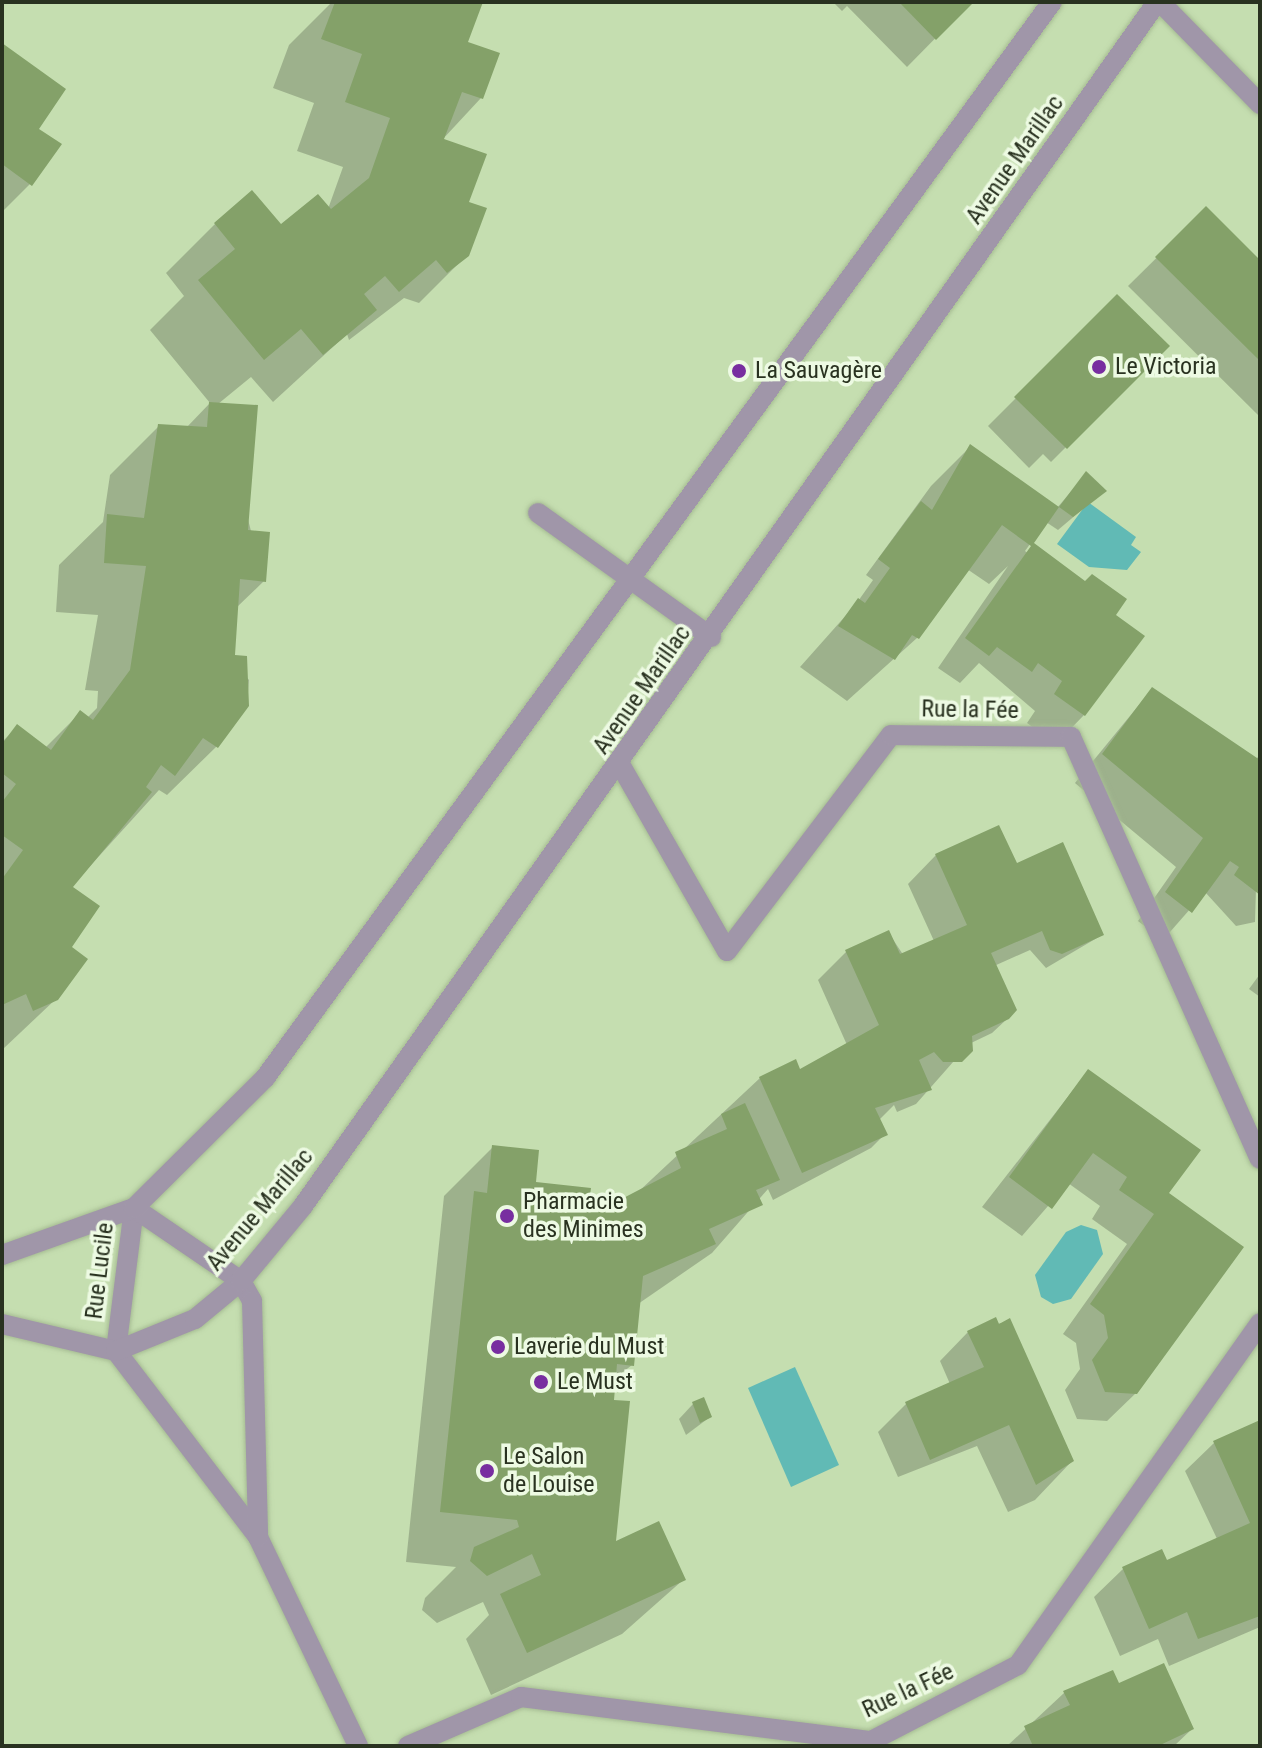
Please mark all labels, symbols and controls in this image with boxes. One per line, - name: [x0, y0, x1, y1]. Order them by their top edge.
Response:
- street label: Avenue Marillac: [960, 90, 1070, 230]
- place label: Le Victoria: [1115, 353, 1216, 381]
- place label: La Sauvagère: [755, 357, 882, 385]
- marker: Le Victoria: [1090, 358, 1108, 376]
- marker: La Sauvagère: [730, 362, 748, 380]
- street label: Avenue Marillac: [587, 620, 697, 760]
- street label: Rue la Fée: [921, 695, 1019, 725]
- street label: Avenue Marillac: [201, 1143, 319, 1277]
- place label: Pharmacie des Minimes: [523, 1188, 644, 1244]
- marker: Pharmacie des Minimes: [498, 1207, 516, 1225]
- street label: Rue Lucile: [80, 1221, 120, 1321]
- place label: Laverie du Must: [514, 1333, 664, 1361]
- marker: Laverie du Must: [489, 1338, 507, 1356]
- place label: Le Must: [557, 1368, 633, 1396]
- marker: Le Must: [532, 1373, 550, 1391]
- place label: Le Salon de Louise: [503, 1443, 594, 1499]
- marker: Le Salon de Louise: [478, 1462, 496, 1480]
- street label: Rue la Fée: [858, 1657, 958, 1725]

